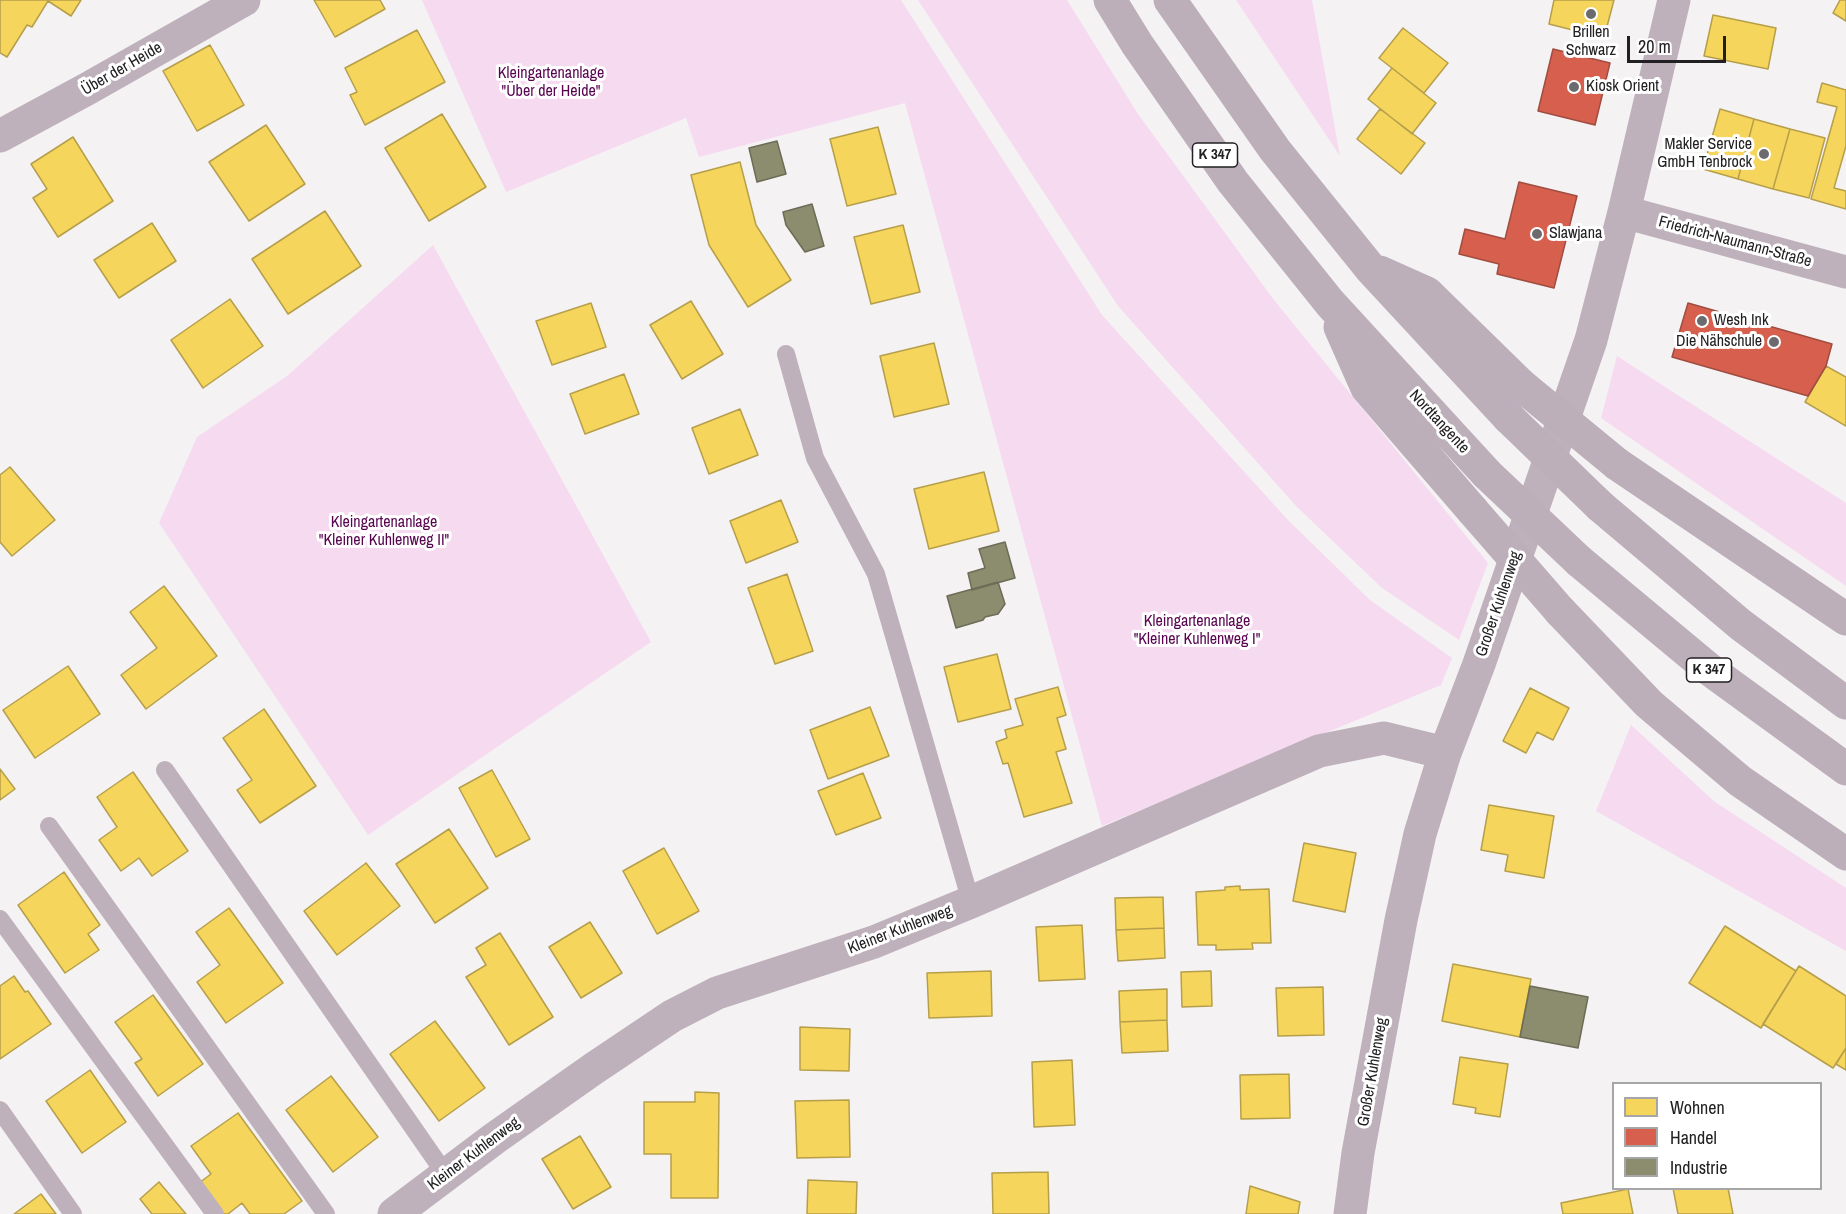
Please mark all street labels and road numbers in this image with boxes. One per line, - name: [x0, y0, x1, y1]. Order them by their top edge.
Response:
- street label: Über der Heide: [78, 38, 166, 100]
- road number: K 347: [1192, 143, 1238, 167]
- street label: Friedrich-Naumann-Straße: [1656, 212, 1814, 272]
- street label: Nordtangente: [1405, 386, 1473, 458]
- street label: Großer Kuhlenweg: [1472, 549, 1526, 659]
- road number: K 347: [1686, 658, 1732, 682]
- street label: Kleiner Kuhlenweg: [845, 901, 955, 959]
- street label: Großer Kuhlenweg: [1354, 1016, 1392, 1128]
- street label: Kleiner Kuhlenweg: [424, 1113, 524, 1195]

